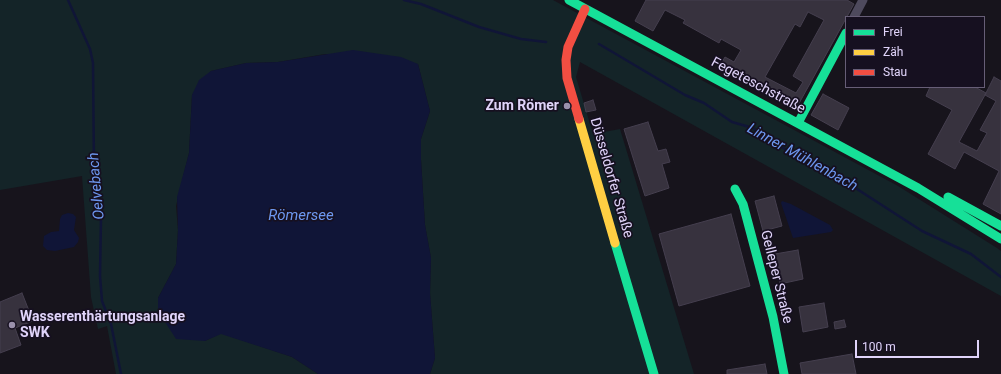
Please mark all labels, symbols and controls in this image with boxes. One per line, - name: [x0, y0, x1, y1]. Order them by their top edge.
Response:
- legend: [845, 16, 985, 88]
- text: Frei: [883, 25, 903, 39]
- text: Zäh: [883, 45, 903, 59]
- street label: Fegeteschstraße: [708, 54, 808, 118]
- text: Stau: [883, 65, 907, 79]
- place label: Zum Römer: [486, 98, 559, 114]
- marker: Zum Römer: [562, 101, 572, 111]
- street label: Düsseldorfer Straße: [586, 116, 636, 240]
- water label: Linner Mühlenbach: [744, 120, 860, 196]
- water label: Oelvebach: [85, 152, 109, 220]
- water label: Römersee: [268, 207, 334, 225]
- street label: Gelleper Straße: [756, 229, 796, 325]
- place label: Wasserenthärtungsanlage SWK: [20, 309, 185, 342]
- marker: Wasserenthärtungsanlage SWK: [7, 320, 17, 330]
- scale bar: [857, 332, 981, 358]
- text: 100 m: [862, 340, 896, 354]

